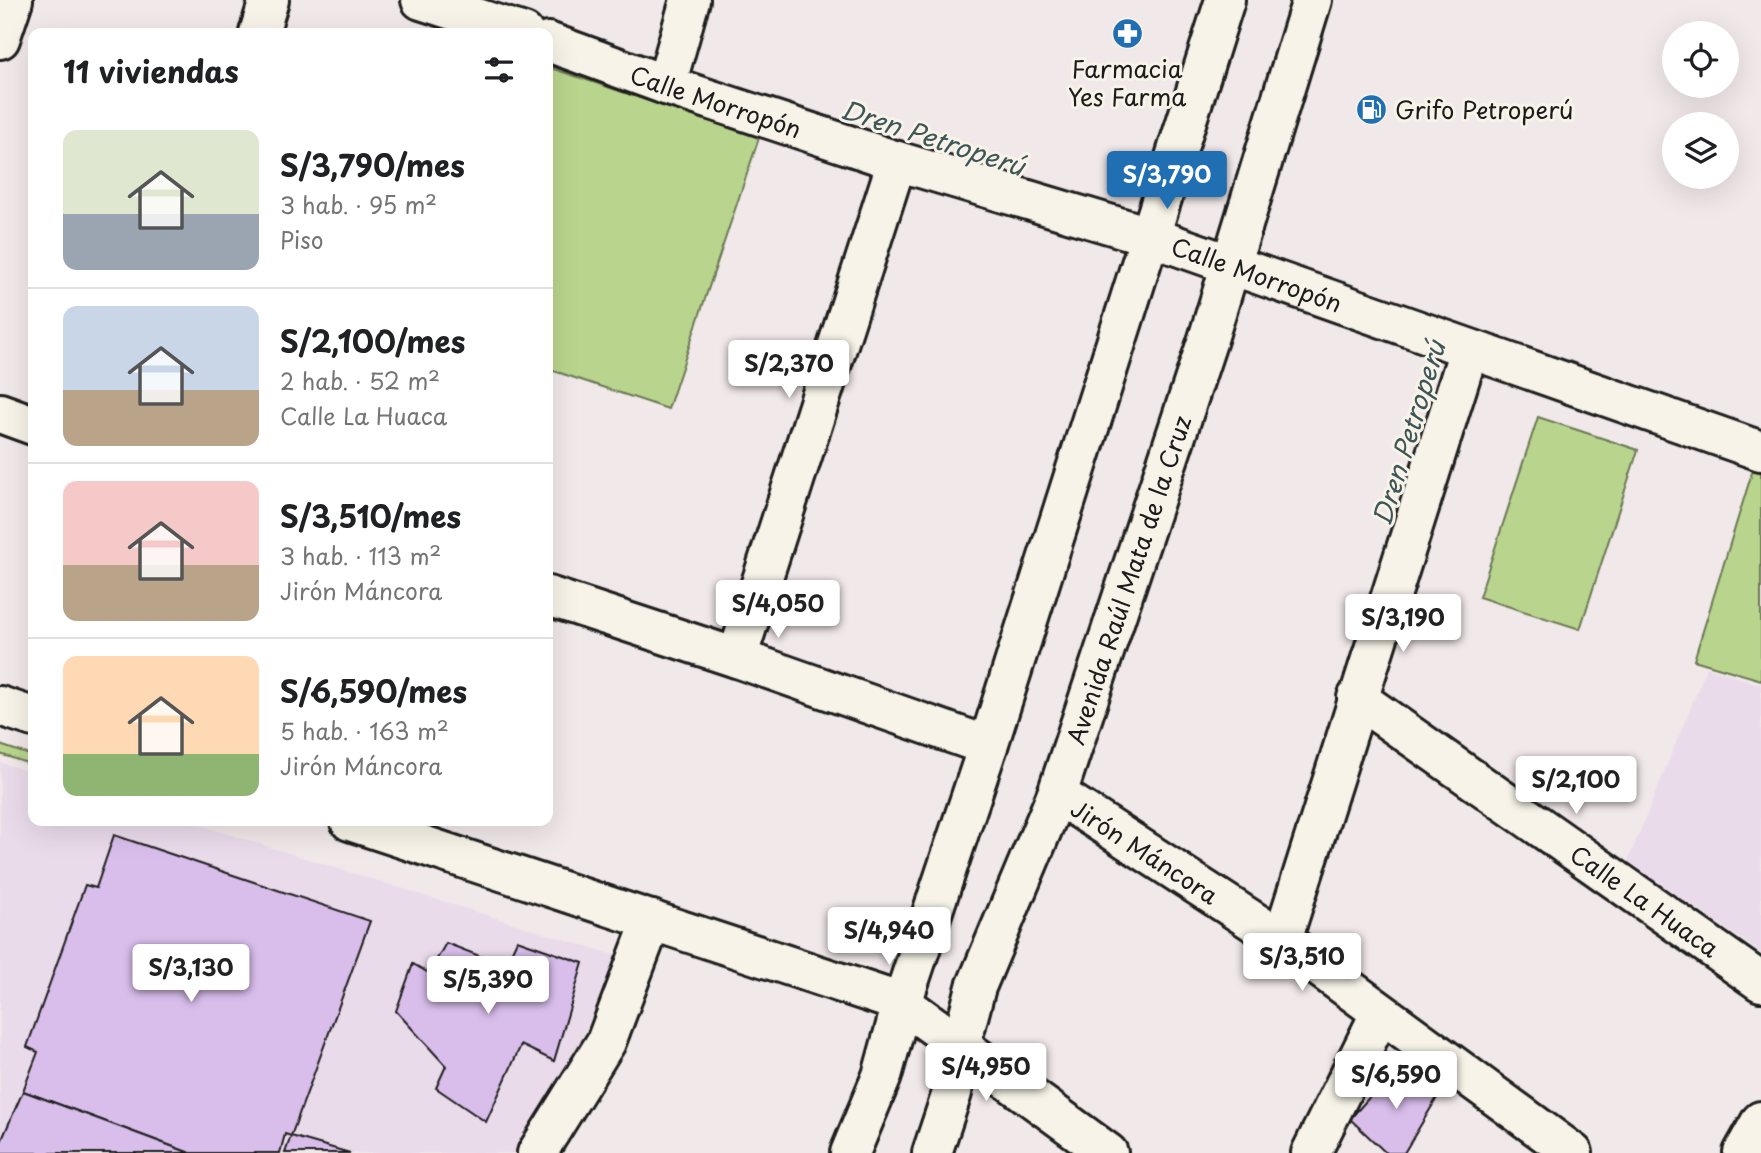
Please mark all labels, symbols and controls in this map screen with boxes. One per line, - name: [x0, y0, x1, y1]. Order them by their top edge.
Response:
- pharmacy icon: Farmacia Yes Farma: [1110, 17, 1144, 51]
- map controls: [1662, 21, 1739, 189]
- button: locate: [1662, 21, 1739, 98]
- text: 11 viviendas: [63, 48, 239, 93]
- place label: Farmacia Yes Farma: [1068, 50, 1186, 114]
- icon: filters: [480, 51, 518, 89]
- street label: Calle Morropón: [625, 55, 806, 146]
- water label: Dren Petroperú: [836, 89, 1032, 186]
- place label: Grifo Petroperú: [1395, 91, 1574, 127]
- fuel station icon: Grifo Petroperú: [1355, 92, 1389, 126]
- button: layers: [1662, 112, 1739, 189]
- text: S/3,790/mes: [280, 142, 465, 187]
- pin: S/3,790: [1102, 152, 1232, 211]
- text: S/3,790: [1123, 156, 1211, 191]
- icon: home: [119, 158, 203, 242]
- text: 3 hab. · 95 m²: [280, 187, 437, 222]
- text: Piso: [280, 222, 324, 257]
- street label: Calle Morropón: [1167, 227, 1347, 320]
- text: S/2,100/mes: [280, 318, 465, 363]
- icon: home: [119, 334, 203, 418]
- water label: Dren Petroperú: [1361, 334, 1455, 530]
- pin: S/2,370: [724, 340, 854, 400]
- text: S/2,370: [744, 345, 834, 380]
- text: 2 hab. · 52 m²: [280, 363, 440, 398]
- text: Calle La Huaca: [280, 398, 447, 433]
- street label: Avenida Raúl Mata de la Cruz: [1057, 411, 1199, 749]
- text: S/3,510/mes: [280, 493, 461, 538]
- icon: home: [119, 509, 203, 593]
- text: 3 hab. · 113 m²: [280, 538, 441, 573]
- text: Jirón Máncora: [280, 573, 442, 608]
- pin: S/4,050: [713, 580, 843, 640]
- text: S/4,050: [732, 585, 824, 620]
- pin: S/3,190: [1338, 594, 1468, 654]
- text: S/3,190: [1361, 599, 1445, 634]
- text: S/6,590/mes: [280, 668, 467, 713]
- icon: home: [119, 684, 203, 768]
- text: 5 hab. · 163 m²: [280, 713, 449, 748]
- text: Jirón Máncora: [280, 748, 442, 783]
- pin: S/2,100: [1511, 756, 1641, 816]
- text: S/2,100: [1532, 761, 1620, 796]
- street label: Jirón Máncora: [1064, 790, 1226, 913]
- street label: Calle La Huaca: [1563, 836, 1727, 965]
- pin: S/4,940: [824, 908, 954, 967]
- text: S/4,940: [844, 912, 934, 947]
- pin: S/3,510: [1237, 934, 1367, 993]
- text: S/3,510: [1259, 938, 1345, 973]
- pin: S/3,130: [126, 944, 256, 1004]
- text: S/3,130: [148, 949, 234, 984]
- pin: S/5,390: [423, 956, 553, 1016]
- text: S/5,390: [443, 961, 533, 996]
- pin: S/4,950: [921, 1044, 1051, 1103]
- text: S/4,950: [941, 1048, 1031, 1083]
- pin: S/6,590: [1331, 1052, 1461, 1111]
- text: S/6,590: [1351, 1056, 1441, 1091]

